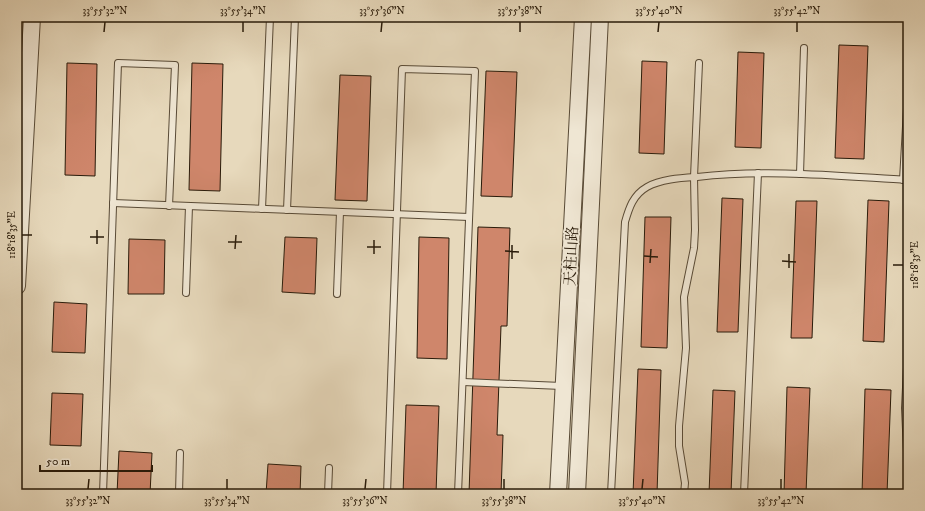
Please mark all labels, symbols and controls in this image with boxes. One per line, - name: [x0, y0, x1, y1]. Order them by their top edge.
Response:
- text: 33°55'32"N: [83, 5, 127, 17]
- text: 33°55'34"N: [220, 5, 266, 17]
- text: 33°55'36"N: [359, 5, 405, 17]
- text: 33°55'38"N: [497, 5, 543, 17]
- text: 33°55'40"N: [635, 5, 683, 17]
- text: 33°55'42"N: [773, 5, 821, 17]
- text: 118°18'35"E: [6, 211, 18, 259]
- street label: 天柱山路: [560, 226, 583, 286]
- text: 118°18'35"E: [909, 241, 921, 289]
- scale bar: [40, 447, 152, 473]
- text: 50 m: [46, 454, 70, 469]
- text: 33°55'32"N: [66, 495, 110, 507]
- text: 33°55'34"N: [204, 495, 250, 507]
- text: 33°55'36"N: [342, 495, 388, 507]
- text: 33°55'38"N: [481, 495, 527, 507]
- text: 33°55'40"N: [618, 495, 666, 507]
- text: 33°55'42"N: [757, 495, 805, 507]

